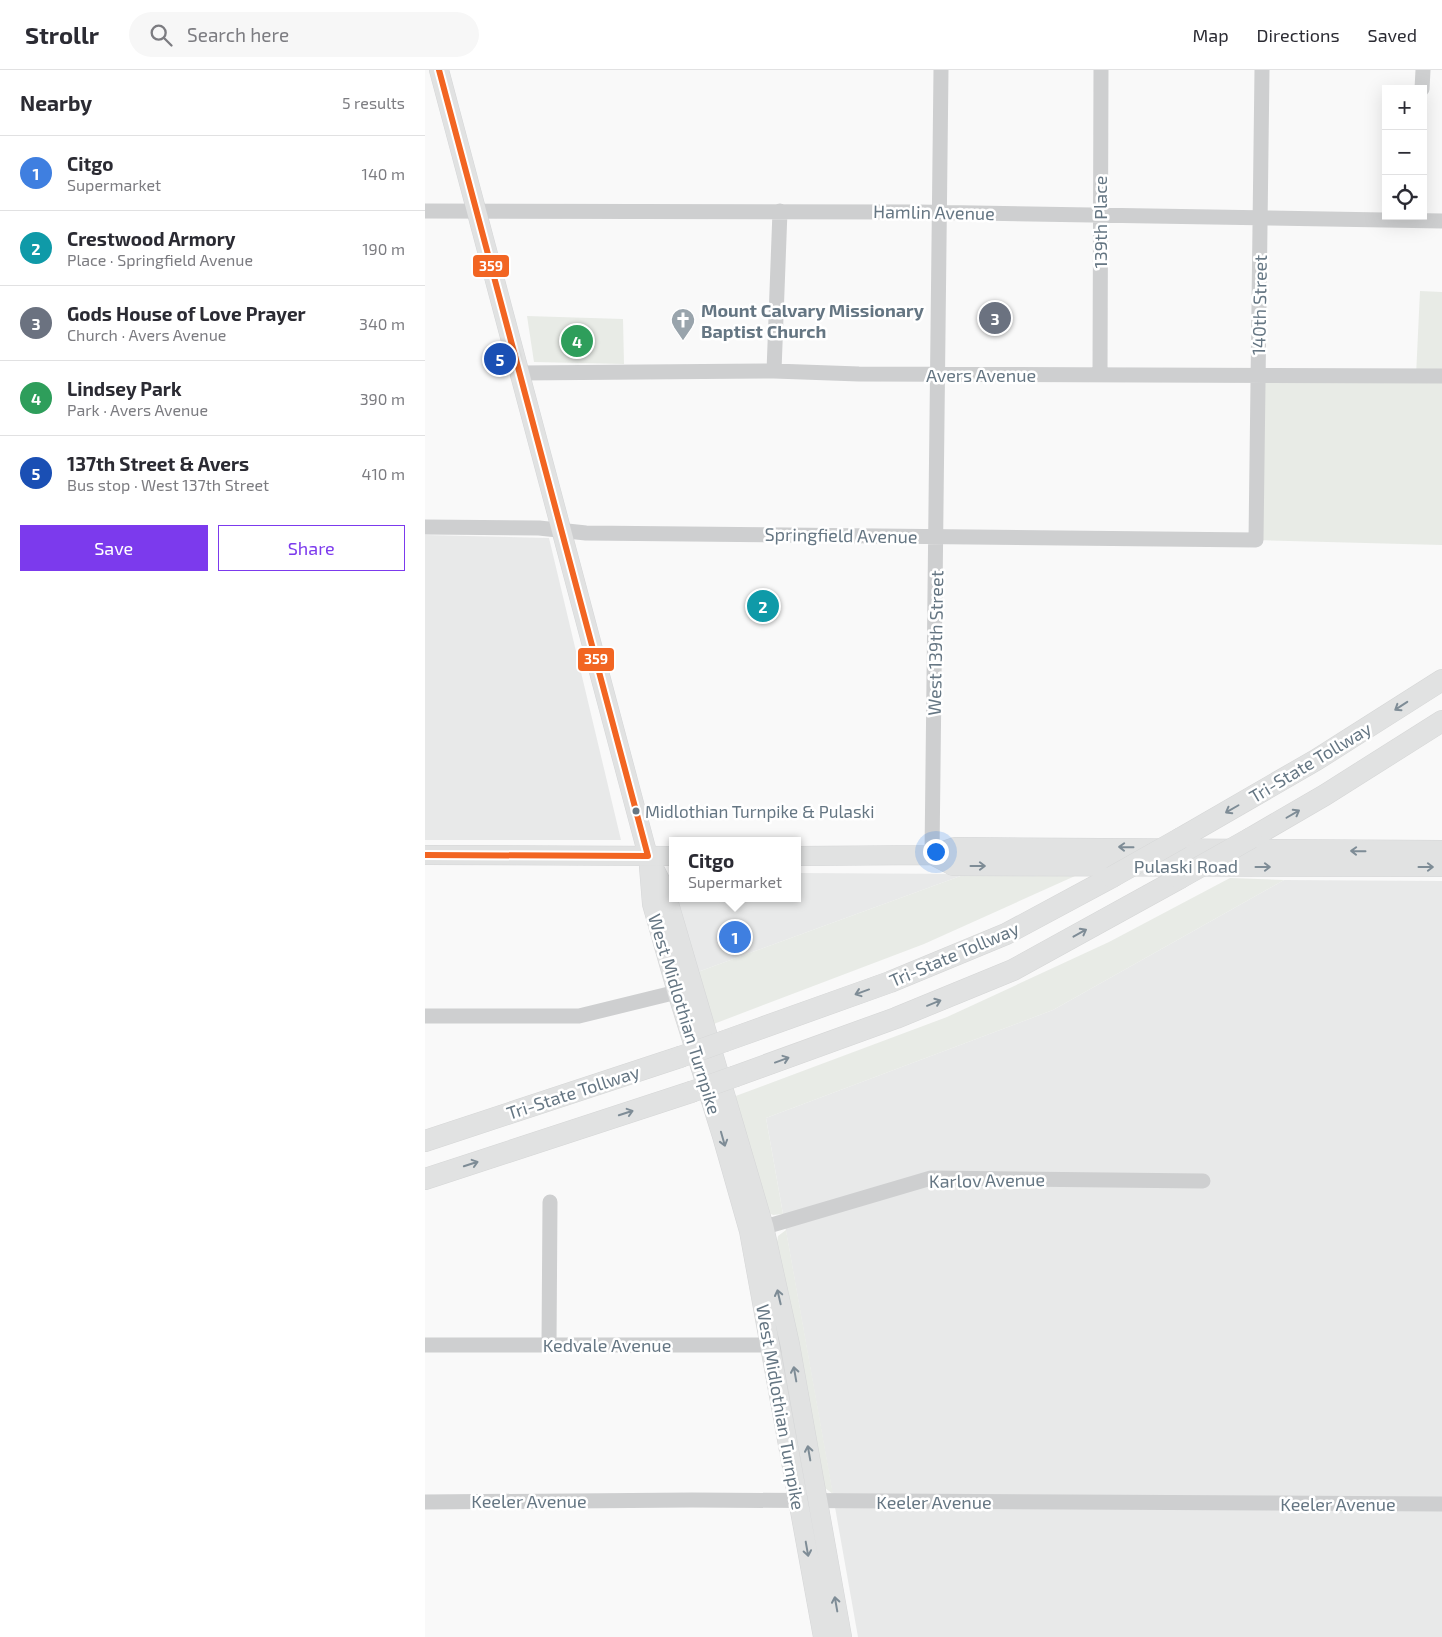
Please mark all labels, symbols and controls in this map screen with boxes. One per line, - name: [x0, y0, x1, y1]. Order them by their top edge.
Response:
- search box: [129, 12, 479, 57]
- text: Strollr: [25, 20, 99, 49]
- icon: search: [147, 21, 175, 49]
- text: Search here: [187, 23, 289, 46]
- text: Map: [1192, 24, 1229, 46]
- text: Directions: [1257, 24, 1340, 46]
- text: Saved: [1368, 24, 1417, 46]
- map controls: [1382, 85, 1427, 220]
- button: +: [1382, 85, 1427, 130]
- text: Nearby: [20, 90, 92, 115]
- text: 5 results: [342, 93, 405, 112]
- button: −: [1382, 130, 1427, 175]
- text: Citgo: [67, 152, 113, 175]
- text: 1: [33, 164, 39, 183]
- text: 140 m: [362, 164, 405, 183]
- text: Supermarket: [67, 175, 161, 194]
- button: locate: [1382, 175, 1427, 220]
- street label: 139th Place: [1089, 176, 1111, 268]
- street label: Hamlin Avenue: [873, 200, 995, 224]
- text: Crestwood Armory: [67, 227, 236, 250]
- text: 2: [31, 239, 41, 258]
- text: 190 m: [362, 239, 405, 258]
- text: Place · Springfield Avenue: [67, 250, 253, 269]
- line badge: 359: [472, 254, 510, 278]
- street label: 140th Street: [1247, 254, 1271, 355]
- text: 359: [479, 257, 503, 274]
- place label: Mount Calvary Missionary Baptist Church: [701, 299, 925, 342]
- pin: 3: [979, 299, 1011, 337]
- text: Gods House of Love Prayer: [67, 302, 306, 325]
- church icon: Mount Calvary Missionary Baptist Church: [670, 307, 696, 341]
- text: 3: [31, 314, 41, 333]
- text: 340 m: [359, 314, 405, 333]
- pin: 4: [561, 322, 593, 360]
- text: Church · Avers Avenue: [67, 325, 226, 344]
- pin: 5: [484, 340, 516, 378]
- street label: Avers Avenue: [926, 364, 1036, 386]
- text: Lindsey Park: [67, 377, 182, 400]
- text: 4: [31, 389, 41, 408]
- text: 390 m: [360, 389, 405, 408]
- text: Park · Avers Avenue: [67, 400, 208, 419]
- text: 137th Street & Avers: [67, 452, 249, 475]
- text: 5: [32, 464, 40, 483]
- text: 410 m: [362, 464, 405, 483]
- text: Bus stop · West 137th Street: [67, 475, 269, 494]
- street label: Springfield Avenue: [764, 523, 918, 547]
- button: Save: [20, 525, 208, 571]
- button: Share: [218, 525, 405, 571]
- street label: West 139th Street: [923, 570, 947, 716]
- pin: 2: [747, 587, 779, 625]
- line badge: 359: [577, 647, 615, 672]
- text: 359: [584, 650, 608, 667]
- one-way arrow: [1394, 701, 1408, 712]
- street label: Tri-State Tollway: [1245, 717, 1375, 807]
- place label: Midlothian Turnpike & Pulaski: [645, 801, 874, 822]
- one-way arrow: [1225, 804, 1240, 814]
- marker: Midlothian Turnpike & Pulaski: [631, 806, 641, 816]
- one-way arrow: [1286, 809, 1301, 819]
- popup: [669, 837, 801, 902]
- your location: [923, 839, 949, 865]
- one-way arrow: [1118, 842, 1134, 852]
- one-way arrow: [1351, 846, 1367, 856]
- text: Citgo: [688, 849, 734, 872]
- street label: Pulaski Road: [1134, 855, 1238, 877]
- one-way arrow: [970, 861, 986, 871]
- one-way arrow: [1255, 862, 1271, 871]
- one-way arrow: [1418, 862, 1434, 872]
- text: Supermarket: [688, 872, 782, 891]
- street label: West Midlothian Turnpike: [644, 911, 726, 1117]
- street label: Tri-State Tollway: [886, 917, 1022, 991]
- pin: 1: [719, 918, 751, 956]
- one-way arrow: [1073, 928, 1087, 938]
- one-way arrow: [855, 988, 870, 997]
- one-way arrow: [926, 997, 941, 1007]
- one-way arrow: [773, 1055, 789, 1064]
- street label: Tri-State Tollway: [504, 1060, 643, 1124]
- one-way arrow: [617, 1108, 633, 1117]
- one-way arrow: [719, 1131, 728, 1147]
- one-way arrow: [463, 1159, 479, 1168]
- street label: Karlov Avenue: [929, 1168, 1045, 1192]
- one-way arrow: [774, 1290, 783, 1306]
- street label: West Midlothian Turnpike: [752, 1302, 810, 1512]
- street label: Kedvale Avenue: [543, 1334, 671, 1356]
- one-way arrow: [789, 1366, 799, 1382]
- one-way arrow: [803, 1445, 813, 1461]
- street label: Keeler Avenue: [471, 1490, 587, 1512]
- street label: Keeler Avenue: [876, 1491, 992, 1513]
- street label: Keeler Avenue: [1280, 1493, 1396, 1515]
- one-way arrow: [803, 1541, 812, 1557]
- one-way arrow: [830, 1597, 840, 1613]

